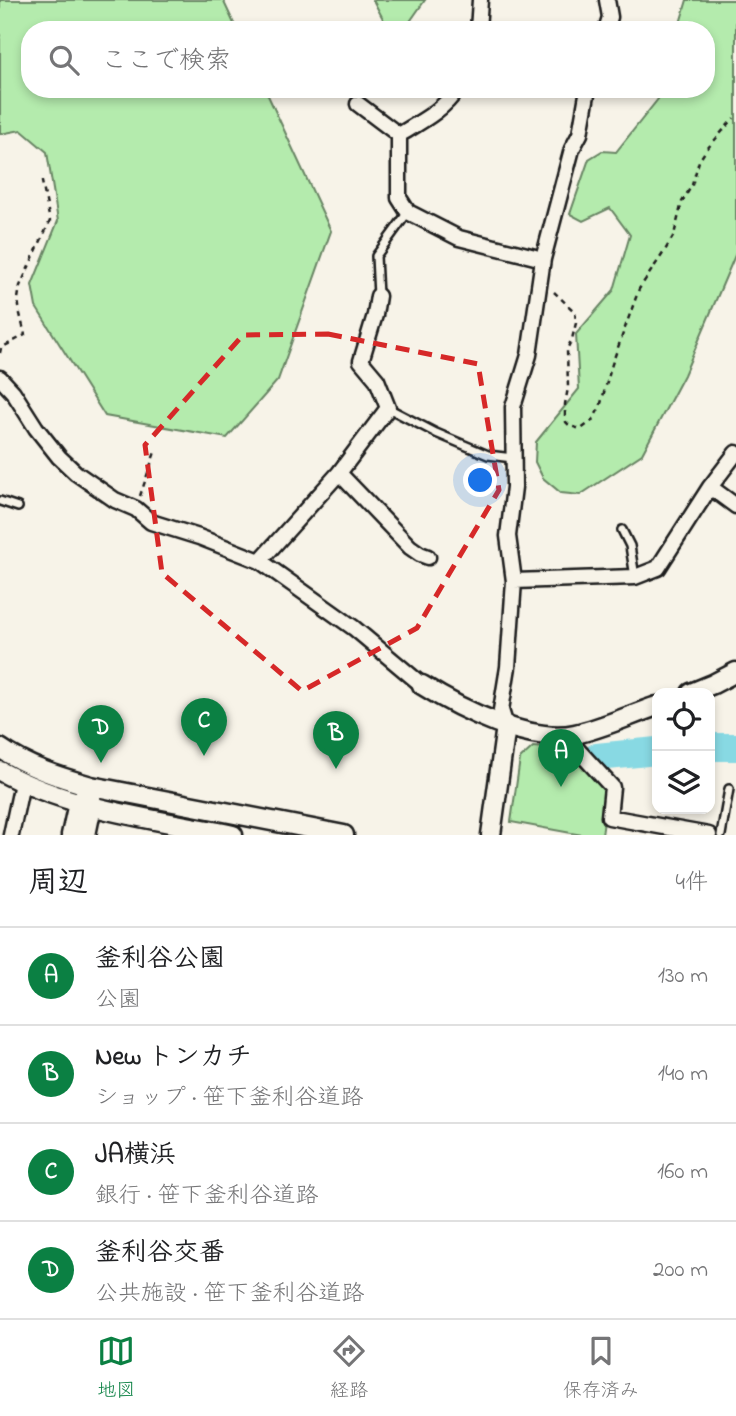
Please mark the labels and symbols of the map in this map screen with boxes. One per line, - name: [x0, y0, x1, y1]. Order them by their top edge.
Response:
- your location: [463, 463, 497, 497]
- pin: C: [181, 698, 227, 756]
- pin: D: [78, 705, 124, 763]
- pin: B: [313, 711, 359, 769]
- pin: A: [538, 729, 584, 787]

